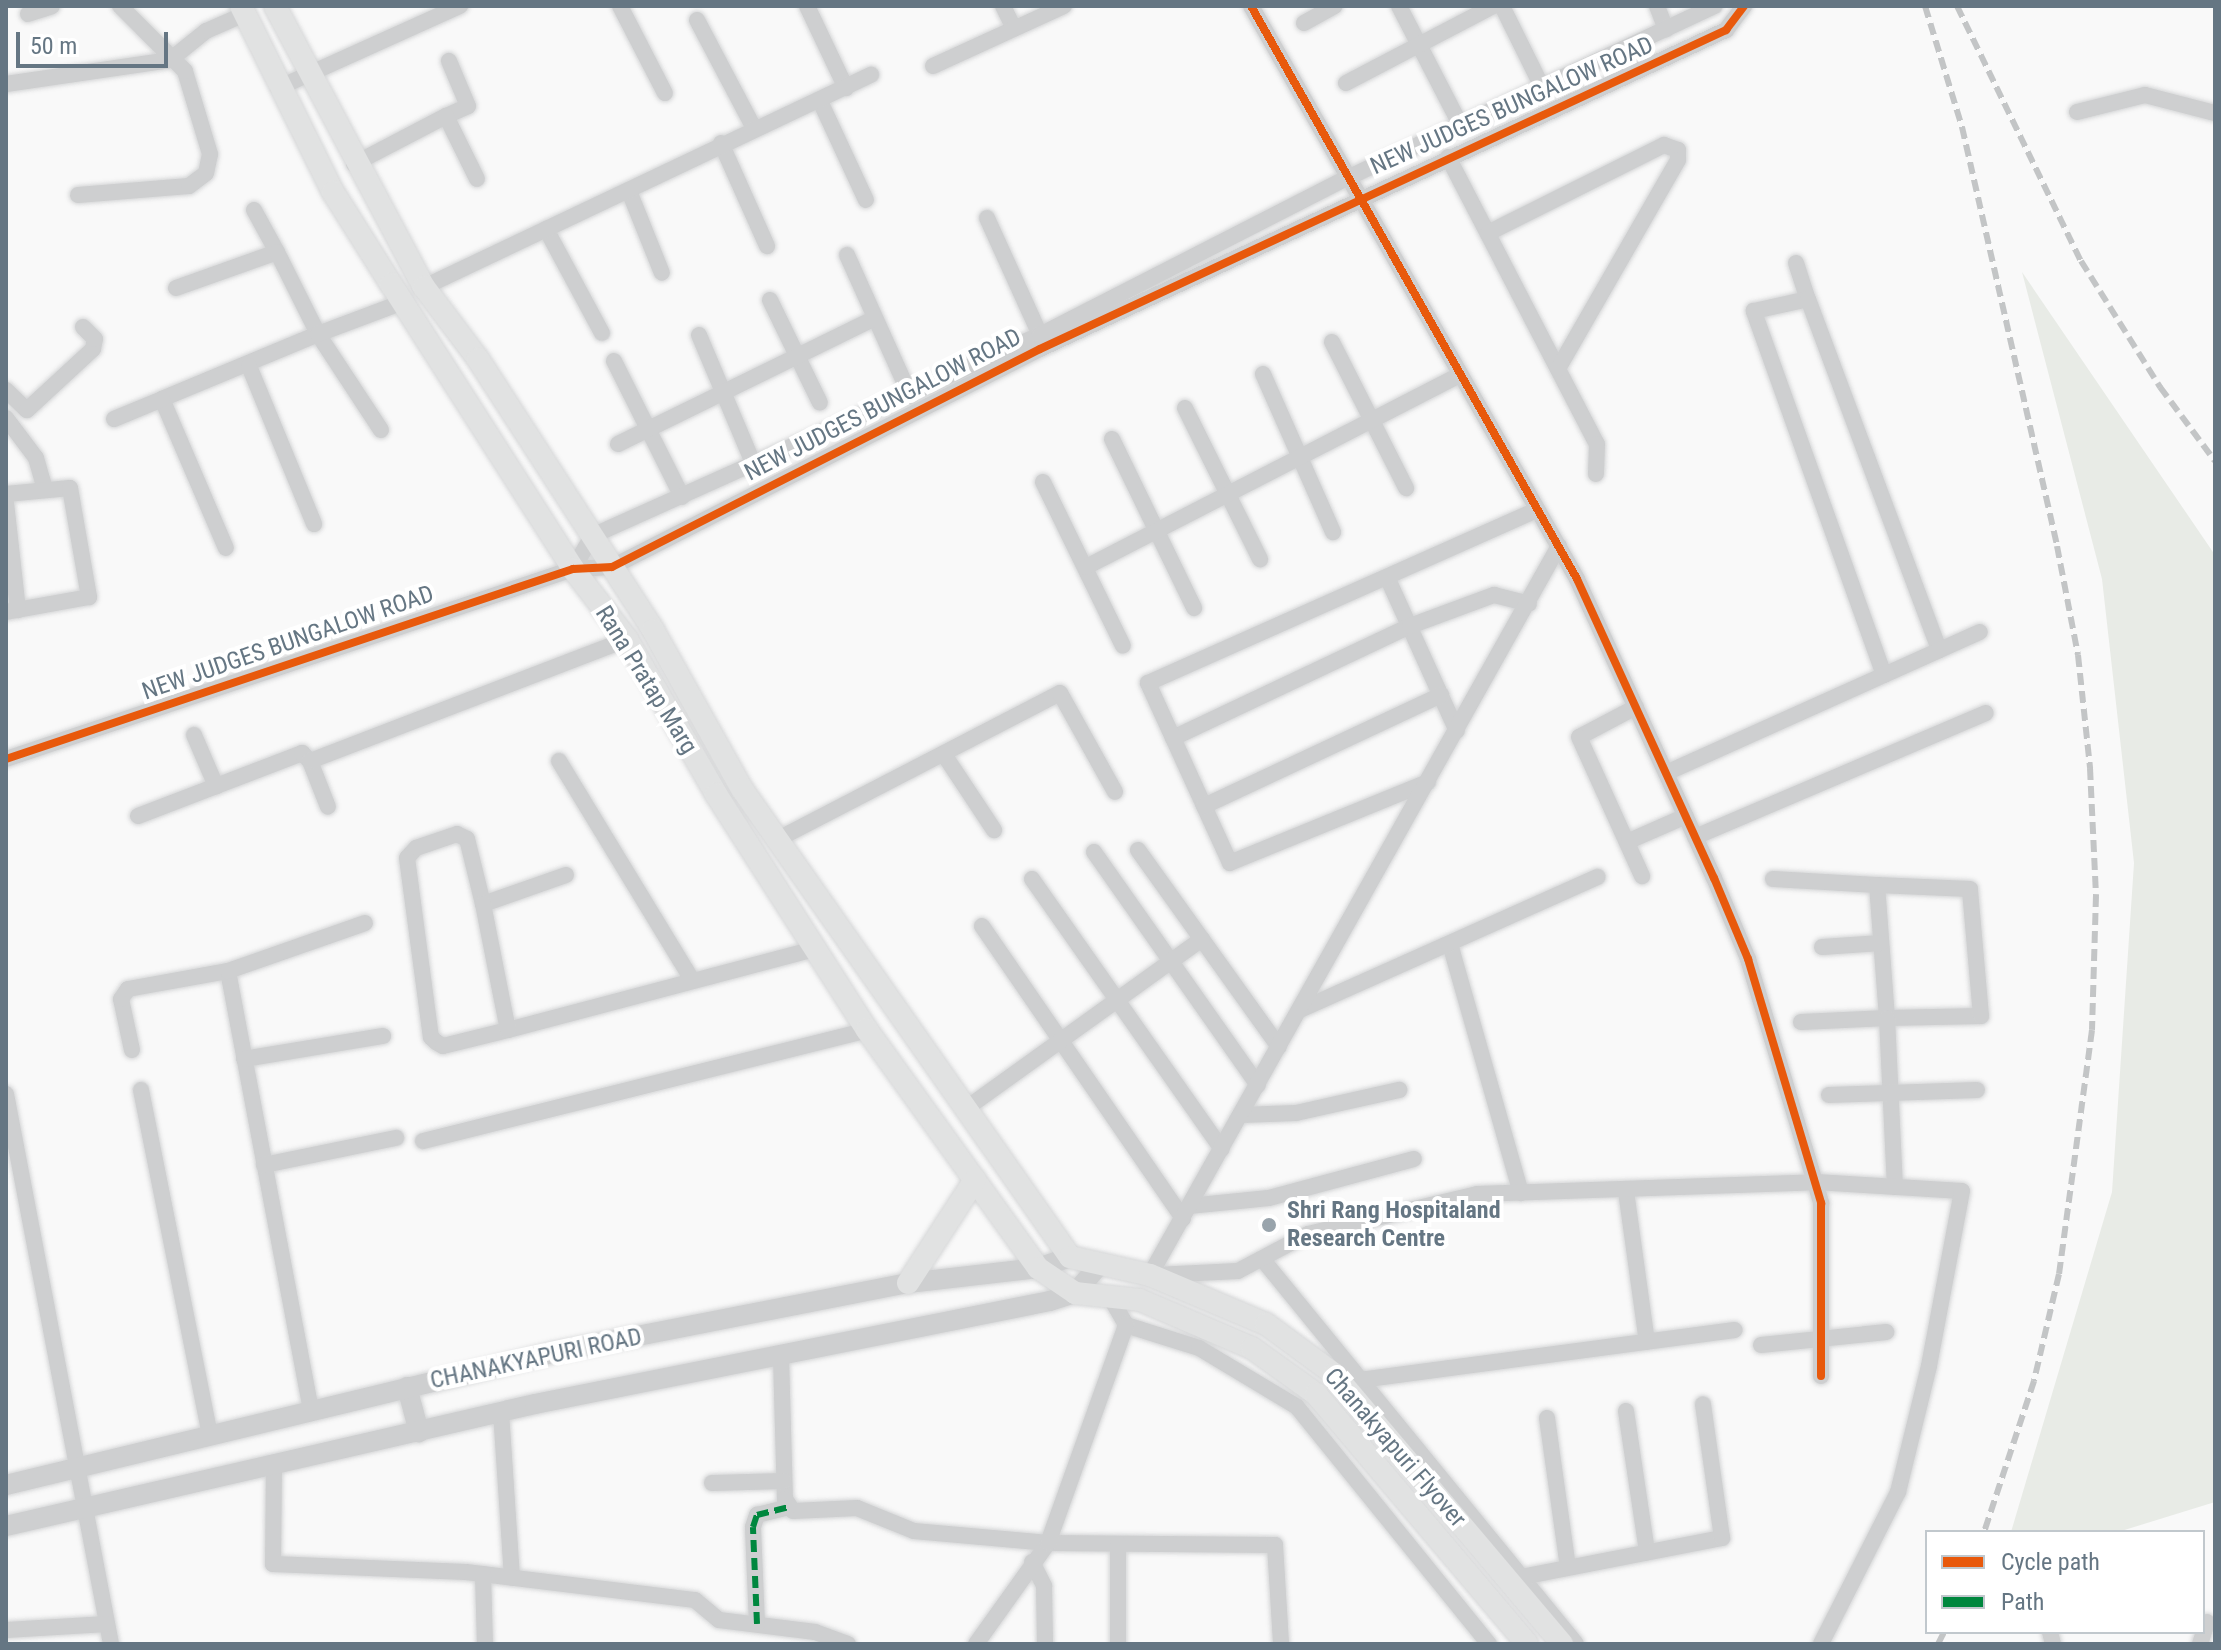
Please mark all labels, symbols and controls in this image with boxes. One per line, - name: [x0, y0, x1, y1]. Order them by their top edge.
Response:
- scale bar: [20, 16, 172, 66]
- street label: NEW JUDGES BUNGALOW ROAD: [1366, 31, 1658, 181]
- text: 50 m: [30, 32, 77, 60]
- street label: NEW JUDGES BUNGALOW ROAD: [740, 323, 1026, 487]
- street label: NEW JUDGES BUNGALOW ROAD: [139, 580, 437, 706]
- street label: Rana Pratap Marg: [589, 601, 703, 759]
- place label: Shri Rang Hospitaland Research Centre: [1287, 1197, 1501, 1253]
- marker: Shri Rang Hospitaland Research Centre: [1258, 1214, 1280, 1236]
- street label: CHANAKYAPURI ROAD: [428, 1323, 644, 1395]
- street label: Chanakyapuri Flyover: [1318, 1363, 1472, 1533]
- legend: [1925, 1530, 2205, 1634]
- text: Cycle path: [2001, 1548, 2100, 1576]
- text: Path: [2001, 1588, 2044, 1616]

